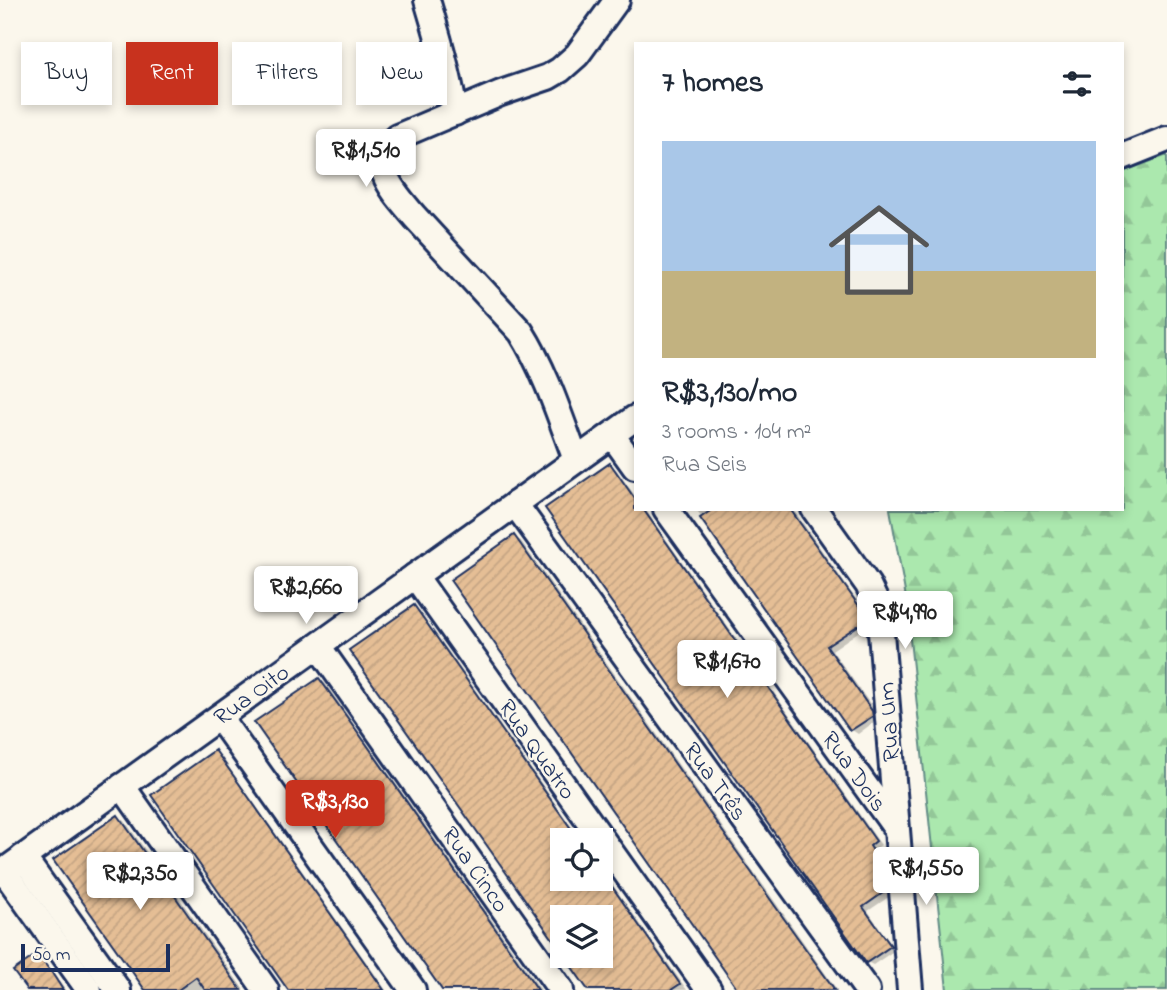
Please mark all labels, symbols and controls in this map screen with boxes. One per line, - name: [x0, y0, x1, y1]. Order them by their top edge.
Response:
- chip: Buy: [21, 42, 112, 105]
- chip: Rent: [126, 42, 218, 105]
- chip: Filters: [232, 42, 342, 105]
- chip: New: [356, 42, 447, 105]
- text: 7 homes: [662, 62, 764, 106]
- icon: filters: [1058, 65, 1096, 103]
- pin: R$1,510: [301, 130, 431, 189]
- text: R$1,510: [332, 135, 400, 168]
- icon: home: [816, 187, 942, 313]
- text: R$3,130/mo: [662, 372, 797, 416]
- text: 3 rooms · 104 m²: [662, 416, 811, 449]
- text: Rua Seis: [662, 449, 747, 482]
- pin: R$2,660: [241, 566, 371, 626]
- text: R$2,660: [270, 572, 342, 605]
- pin: R$4,990: [840, 592, 970, 651]
- text: R$4,990: [873, 597, 937, 630]
- pin: R$1,670: [662, 640, 792, 700]
- text: R$1,670: [693, 646, 761, 679]
- street label: Rua Oito: [207, 656, 298, 736]
- street label: Rua Um: [870, 681, 911, 763]
- street label: Rua Quatro: [488, 693, 584, 808]
- street label: Rua Dois: [812, 725, 894, 820]
- street label: Rua Três: [673, 736, 755, 829]
- pin: R$3,130: [270, 780, 400, 840]
- text: R$3,130: [302, 786, 368, 819]
- street label: Rua Cinco: [431, 820, 516, 921]
- map controls: [550, 828, 613, 968]
- button: locate: [550, 828, 613, 891]
- pin: R$1,550: [861, 848, 991, 907]
- pin: R$2,350: [75, 852, 205, 912]
- text: R$1,550: [889, 853, 963, 886]
- text: R$2,350: [103, 858, 177, 891]
- button: layers: [550, 905, 613, 968]
- scale bar: [21, 941, 170, 973]
- text: 50 m: [32, 942, 71, 969]

